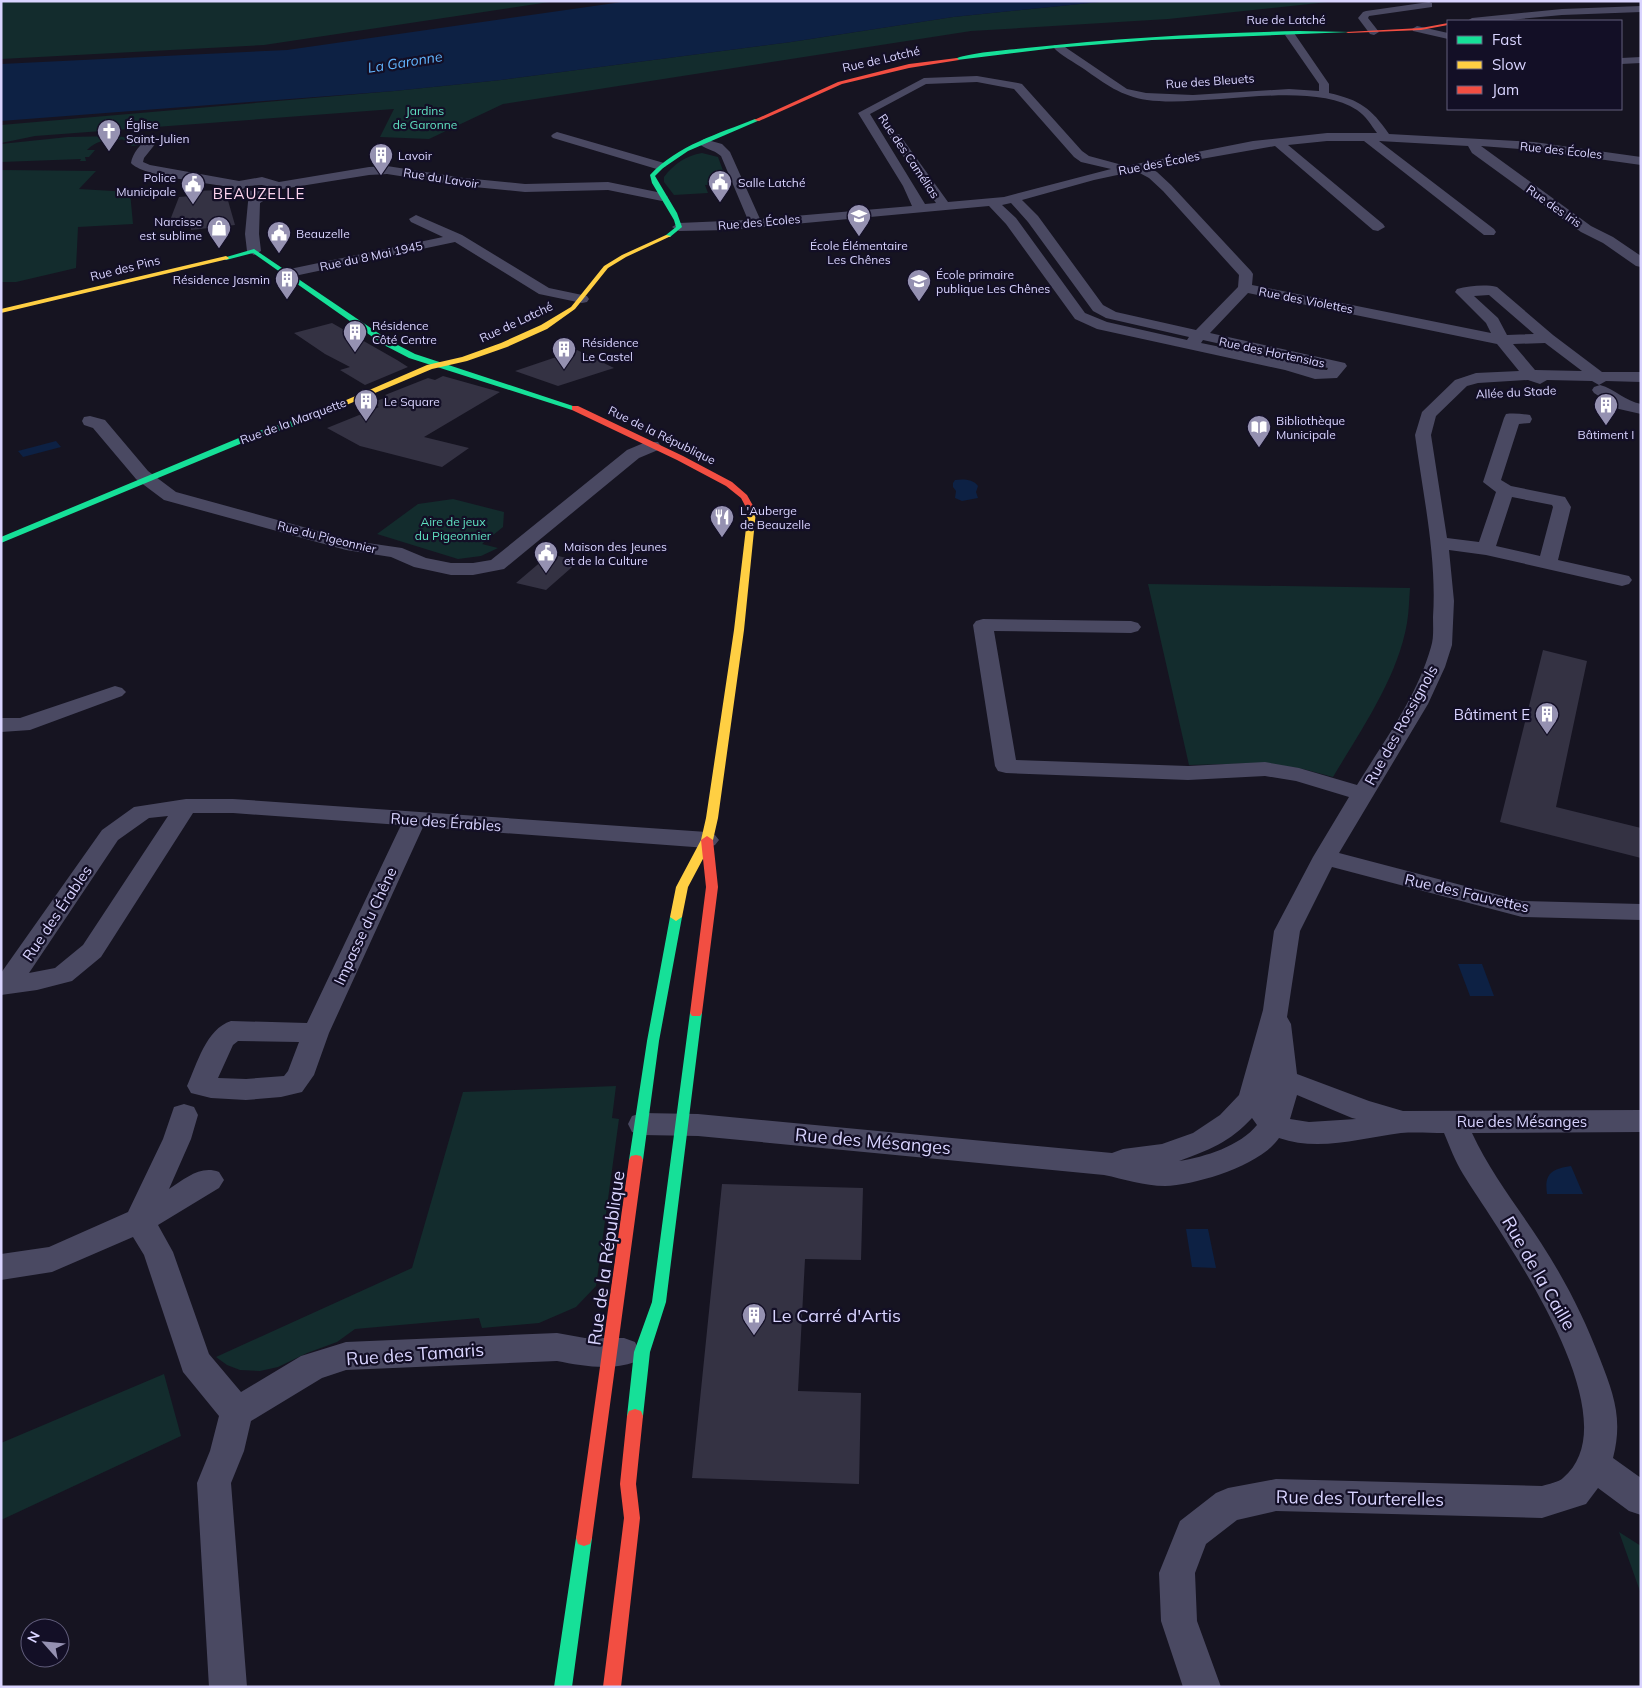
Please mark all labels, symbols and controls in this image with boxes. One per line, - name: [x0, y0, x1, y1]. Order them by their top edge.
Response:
- street label: Rue de Latché: [1246, 12, 1326, 27]
- legend: [1447, 20, 1622, 110]
- text: Fast: [1492, 30, 1522, 49]
- street label: Rue de Latché: [841, 43, 921, 75]
- water label: La Garonne: [366, 47, 444, 77]
- text: Slow: [1492, 55, 1526, 74]
- street label: Rue des Bleuets: [1165, 70, 1255, 92]
- text: Jam: [1492, 80, 1519, 99]
- park label: Jardins de Garonne: [393, 103, 457, 132]
- street label: Rue des Camélias: [875, 111, 943, 201]
- place label: Église Saint-Julien: [126, 117, 190, 146]
- church icon: Église Saint-Julien: [96, 118, 122, 152]
- street label: Rue des Écoles: [1519, 138, 1603, 162]
- building icon: Lavoir: [368, 142, 394, 176]
- place label: Lavoir: [398, 148, 433, 163]
- street label: Rue des Écoles: [1117, 148, 1201, 178]
- street label: Rue du Lavoir: [402, 165, 480, 191]
- public building icon: Salle Latché: [707, 169, 733, 203]
- place label: Police Municipale: [116, 170, 176, 199]
- public building icon: Police Municipale: [180, 171, 206, 205]
- place label: Salle Latché: [738, 175, 805, 190]
- street label: Rue des Iris: [1523, 182, 1585, 231]
- district label: BEAUZELLE: [213, 184, 305, 203]
- school or university icon: École Élémentaire Les Chênes: [846, 203, 872, 237]
- street label: Rue des Écoles: [717, 211, 801, 233]
- place label: Narcisse est sublime: [139, 214, 202, 243]
- shop icon: Narcisse est sublime: [206, 215, 232, 249]
- public building icon: Beauzelle: [266, 220, 292, 254]
- place label: Beauzelle: [296, 226, 350, 241]
- street label: Rue du 8 Mai 1945: [318, 238, 424, 274]
- place label: École Élémentaire Les Chênes: [810, 238, 908, 267]
- street label: Rue des Pins: [89, 252, 161, 284]
- building icon: Résidence Jasmin: [274, 266, 300, 300]
- place label: École primaire publique Les Chênes: [936, 267, 1050, 296]
- school or university icon: École primaire publique Les Chênes: [906, 268, 932, 302]
- place label: Résidence Jasmin: [173, 272, 270, 287]
- street label: Rue des Violettes: [1258, 283, 1355, 317]
- street label: Rue de Latché: [477, 298, 555, 346]
- place label: Résidence Côté Centre: [372, 318, 437, 347]
- building icon: Résidence Côté Centre: [342, 319, 368, 353]
- street label: Rue des Hortensias: [1218, 333, 1326, 371]
- place label: Résidence Le Castel: [582, 335, 639, 364]
- building icon: Résidence Le Castel: [551, 336, 577, 370]
- street label: Allée du Stade: [1475, 382, 1557, 402]
- building icon: Le Square: [353, 388, 379, 422]
- building icon: Bâtiment I: [1593, 392, 1619, 426]
- place label: Le Square: [384, 394, 440, 409]
- street label: Rue de la Marquette: [238, 395, 348, 447]
- street label: Rue de la République: [606, 403, 718, 467]
- place label: Bibliothèque Municipale: [1276, 413, 1345, 442]
- library icon: Bibliothèque Municipale: [1246, 414, 1272, 448]
- place label: Bâtiment I: [1578, 427, 1634, 442]
- place label: L'Auberge de Beauzelle: [740, 503, 811, 532]
- restaurant icon: L'Auberge de Beauzelle: [709, 504, 735, 538]
- park label: Aire de jeux du Pigeonnier: [415, 514, 492, 543]
- street label: Rue du Pigeonnier: [276, 517, 379, 557]
- place label: Maison des Jeunes et de la Culture: [564, 539, 667, 568]
- public building icon: Maison des Jeunes et de la Culture: [533, 540, 559, 574]
- street label: Rue des Rossignols: [1360, 662, 1442, 788]
- building icon: Bâtiment E: [1534, 701, 1560, 735]
- place label: Bâtiment E: [1454, 705, 1530, 724]
- street label: Rue des Érables: [390, 809, 502, 835]
- street label: Rue des Érables: [18, 862, 96, 964]
- street label: Impasse du Chêne: [329, 864, 401, 988]
- street label: Rue des Fauvettes: [1403, 869, 1531, 917]
- street label: Rue des Mésanges: [1457, 1112, 1587, 1131]
- street label: Rue des Mésanges: [794, 1123, 952, 1159]
- street label: Rue de la République: [582, 1169, 630, 1347]
- street label: Rue de la Caille: [1497, 1212, 1581, 1334]
- building icon: Le Carré d'Artis: [741, 1302, 767, 1336]
- place label: Le Carré d'Artis: [772, 1304, 901, 1327]
- street label: Rue des Tamaris: [345, 1338, 485, 1370]
- street label: Rue des Tourterelles: [1276, 1485, 1444, 1511]
- north arrow: [20, 1618, 70, 1668]
- text: N: [23, 1628, 44, 1646]

